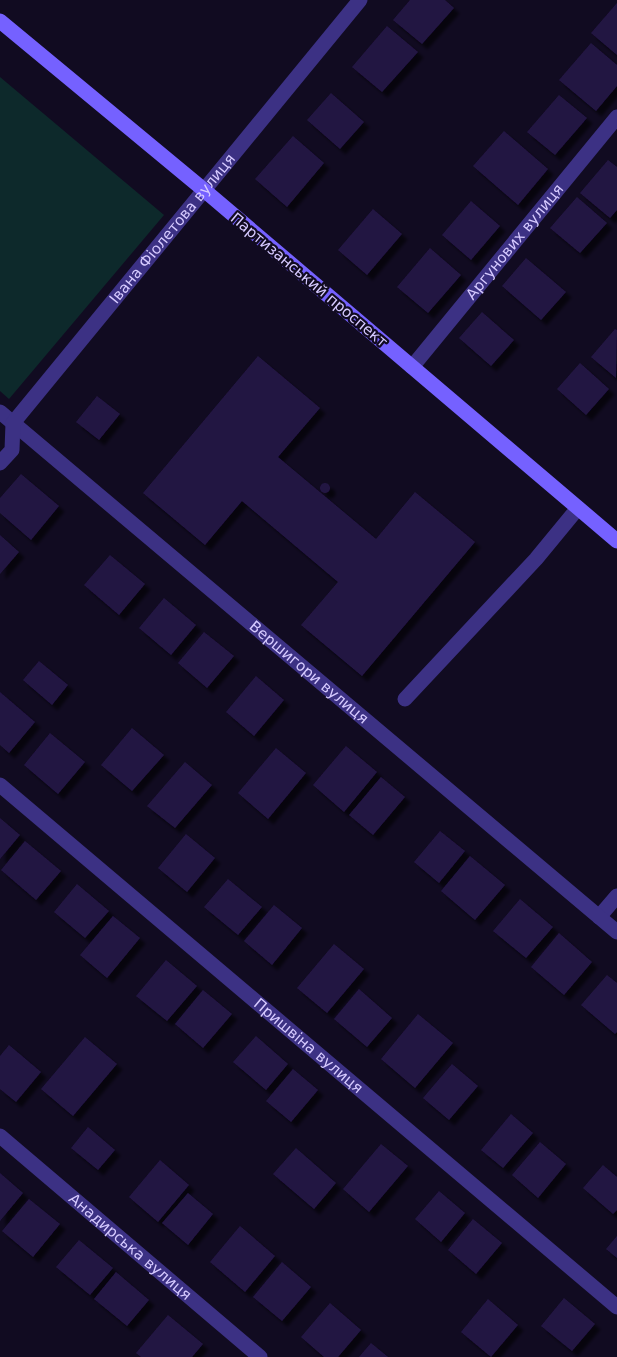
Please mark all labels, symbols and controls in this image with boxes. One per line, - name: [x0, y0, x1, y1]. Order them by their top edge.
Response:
- street label: Івана Фіолетова вулиця: [106, 150, 239, 307]
- street label: Аргунових вулиця: [462, 180, 567, 303]
- street label: Партизанський проспект: [227, 209, 391, 351]
- street label: Вершигори вулиця: [246, 617, 372, 728]
- street label: Пришвіна вулиця: [250, 995, 367, 1097]
- street label: Анадирська вулиця: [65, 1190, 195, 1304]

